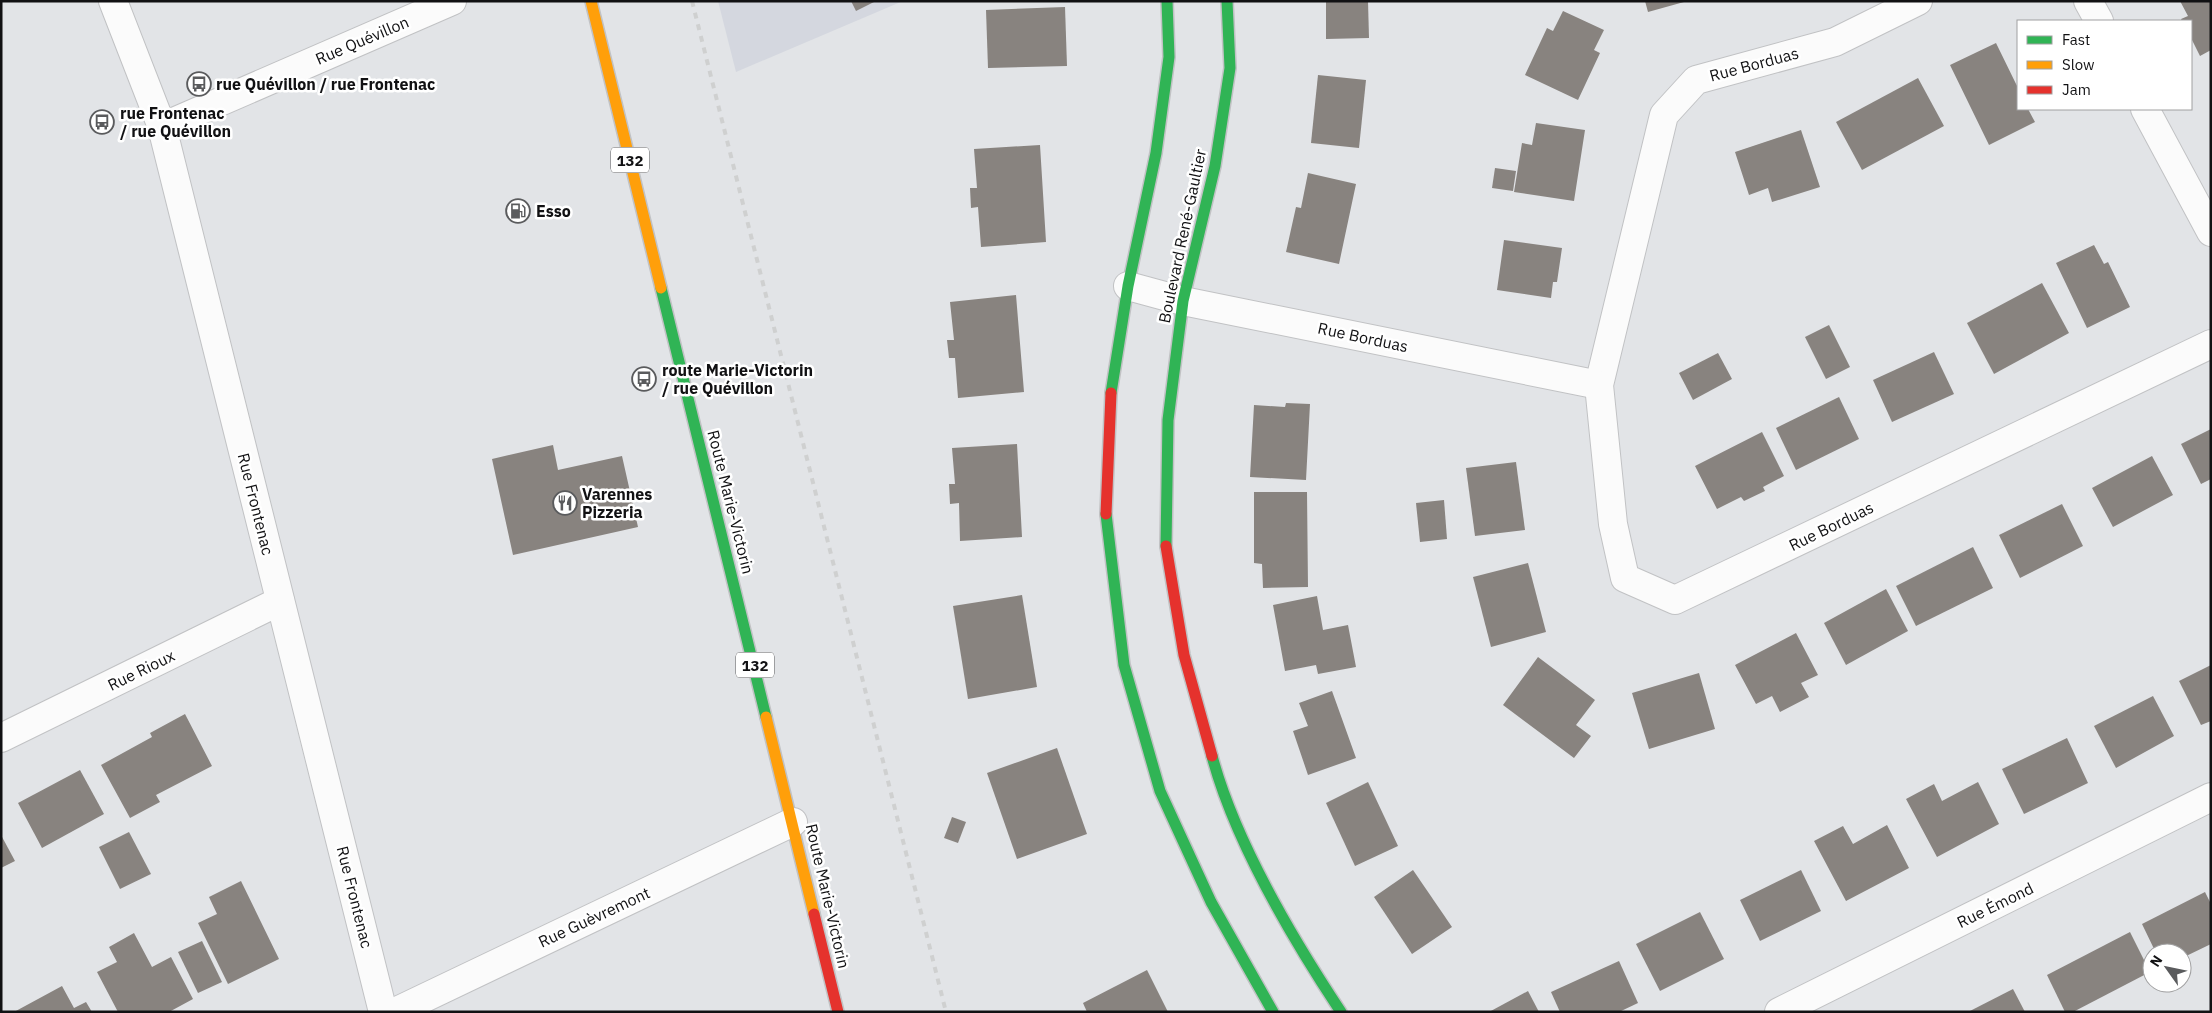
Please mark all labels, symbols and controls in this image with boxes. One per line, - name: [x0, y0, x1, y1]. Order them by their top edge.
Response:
- street label: Rue Quévillon: [312, 11, 412, 69]
- legend: [2017, 20, 2192, 110]
- text: Fast: [2062, 30, 2090, 49]
- street label: Rue Borduas: [1707, 42, 1801, 86]
- text: Slow: [2062, 55, 2095, 74]
- bus stop icon: rue Quévillon / rue Frontenac: [186, 71, 212, 97]
- place label: rue Quévillon / rue Frontenac: [216, 74, 435, 94]
- text: Jam: [2062, 80, 2091, 99]
- place label: rue Frontenac / rue Quévillon: [120, 103, 231, 141]
- bus stop icon: rue Frontenac / rue Quévillon: [89, 109, 115, 135]
- street label: Boulevard René-Gaultier: [1154, 147, 1210, 325]
- road number: 132: [611, 148, 649, 172]
- fuel station icon: Esso: [505, 198, 531, 224]
- place label: Esso: [536, 201, 571, 221]
- street label: Rue Borduas: [1316, 318, 1410, 356]
- place label: route Marie-Victorin / rue Quévillon: [662, 360, 813, 398]
- bus stop icon: route Marie-Victorin / rue Quévillon: [631, 366, 657, 392]
- street label: Route Marie-Victorin: [703, 428, 759, 576]
- street label: Rue Frontenac: [234, 451, 278, 557]
- place label: Varennes Pizzeria: [582, 484, 652, 522]
- restaurant icon: Varennes Pizzeria: [552, 490, 578, 516]
- street label: Rue Borduas: [1785, 497, 1877, 555]
- street label: Rue Rioux: [104, 645, 178, 695]
- road number: 132: [736, 652, 774, 678]
- street label: Route Marie-Victorin: [802, 822, 854, 970]
- street label: Rue Frontenac: [333, 844, 377, 950]
- street label: Rue Émond: [1953, 877, 2036, 932]
- street label: Rue Guèvremont: [535, 882, 653, 952]
- north arrow: [2142, 943, 2192, 993]
- text: N: [2146, 952, 2166, 970]

